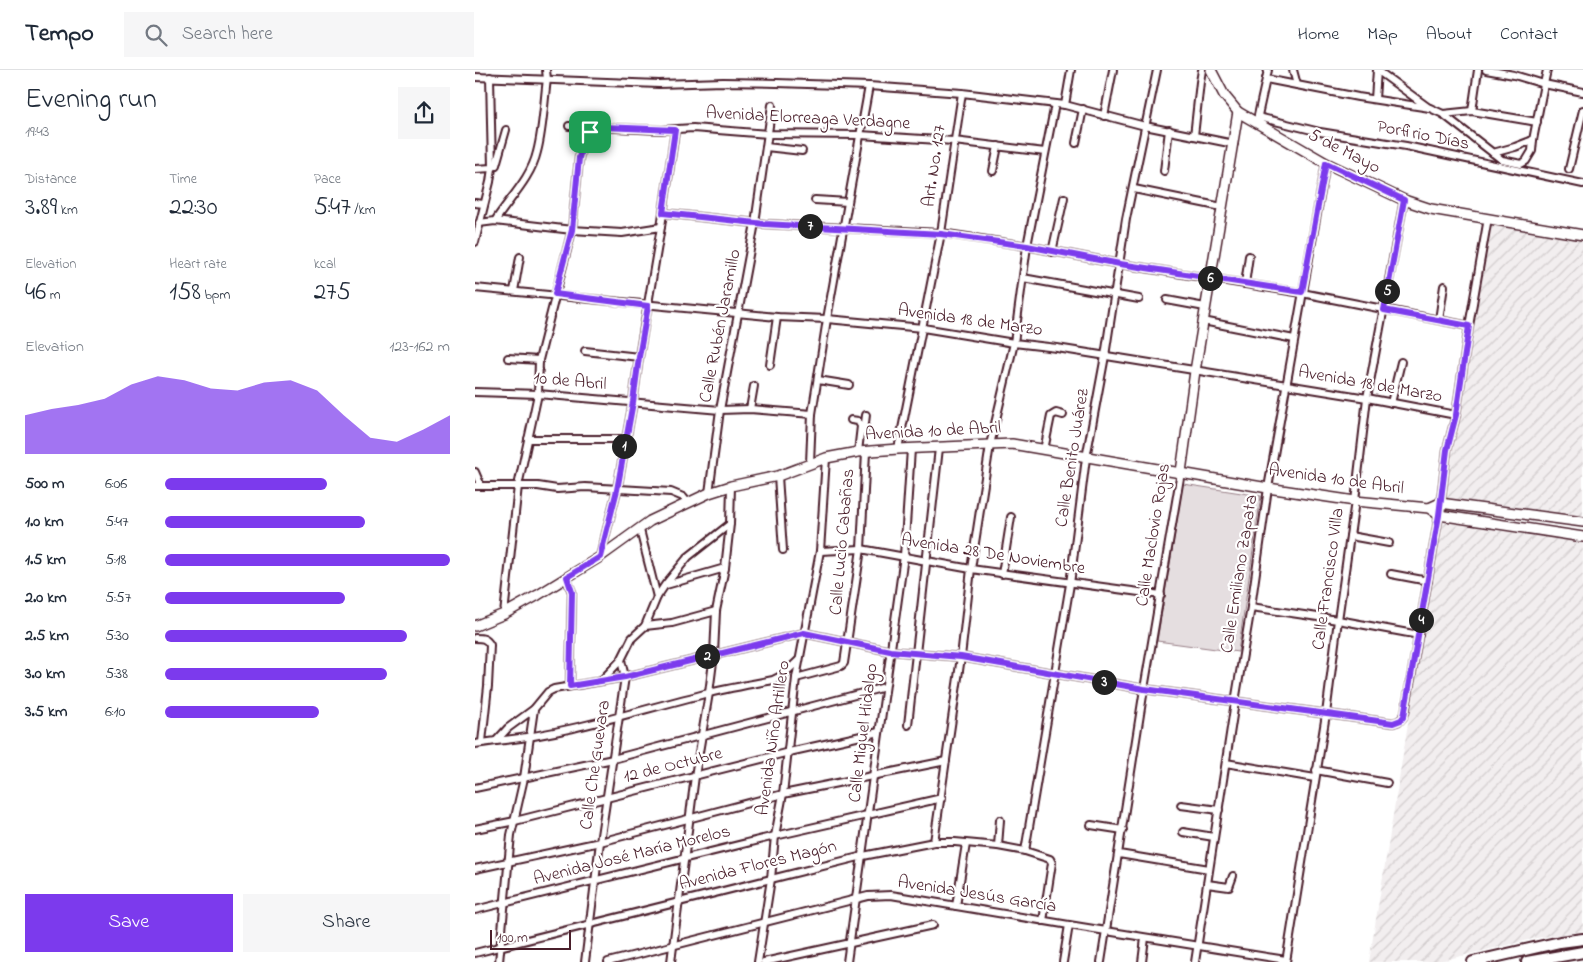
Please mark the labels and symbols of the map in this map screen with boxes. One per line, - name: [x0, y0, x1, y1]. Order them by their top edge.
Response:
- street label: Avenida Elorreaga Verdagne: [705, 101, 912, 138]
- pin: [569, 111, 611, 153]
- street label: Porfirio Días: [1374, 114, 1472, 158]
- street label: Art. No. 127: [916, 123, 954, 209]
- street label: 5 de Mayo: [1303, 123, 1385, 181]
- pin: 7: [797, 214, 823, 238]
- street label: Calle Rubén Jaramillo: [693, 247, 749, 405]
- pin: 6: [1197, 266, 1223, 290]
- pin: 5: [1375, 278, 1399, 304]
- street label: Avenida 18 de Marzo: [896, 298, 1044, 344]
- street label: Avenida 18 de Marzo: [1296, 360, 1444, 410]
- street label: 10 de Abril: [532, 366, 608, 398]
- street label: Calle Benito Juárez: [1049, 387, 1097, 529]
- street label: Avenida 10 de Abril: [864, 415, 1002, 449]
- pin: 1: [611, 434, 637, 458]
- street label: Avenida 10 de Abril: [1267, 458, 1405, 502]
- street label: Calle Maclovio Rojas: [1130, 461, 1178, 609]
- street label: Calle Lucio Cabañas: [824, 468, 862, 616]
- street label: Calle Emiliano Zapata: [1215, 493, 1265, 655]
- street label: Calle Francisco Villa: [1306, 506, 1352, 652]
- street label: Avenida 28 De Noviembre: [899, 528, 1088, 583]
- pin: 4: [1409, 608, 1433, 632]
- pin: 2: [695, 644, 719, 668]
- street label: Avenida Niño Artillero: [750, 659, 798, 817]
- street label: Calle Miguel Hidalgo: [843, 662, 886, 804]
- pin: 3: [1091, 670, 1117, 694]
- street label: Calle Che Guevara: [574, 698, 618, 832]
- street label: 12 de Octubre: [621, 741, 726, 791]
- street label: Avenida José María Morelos: [531, 819, 733, 893]
- street label: Avenida Flores Magón: [677, 834, 840, 899]
- street label: Avenida Jesús García: [896, 870, 1058, 920]
- scale bar: [490, 927, 571, 950]

